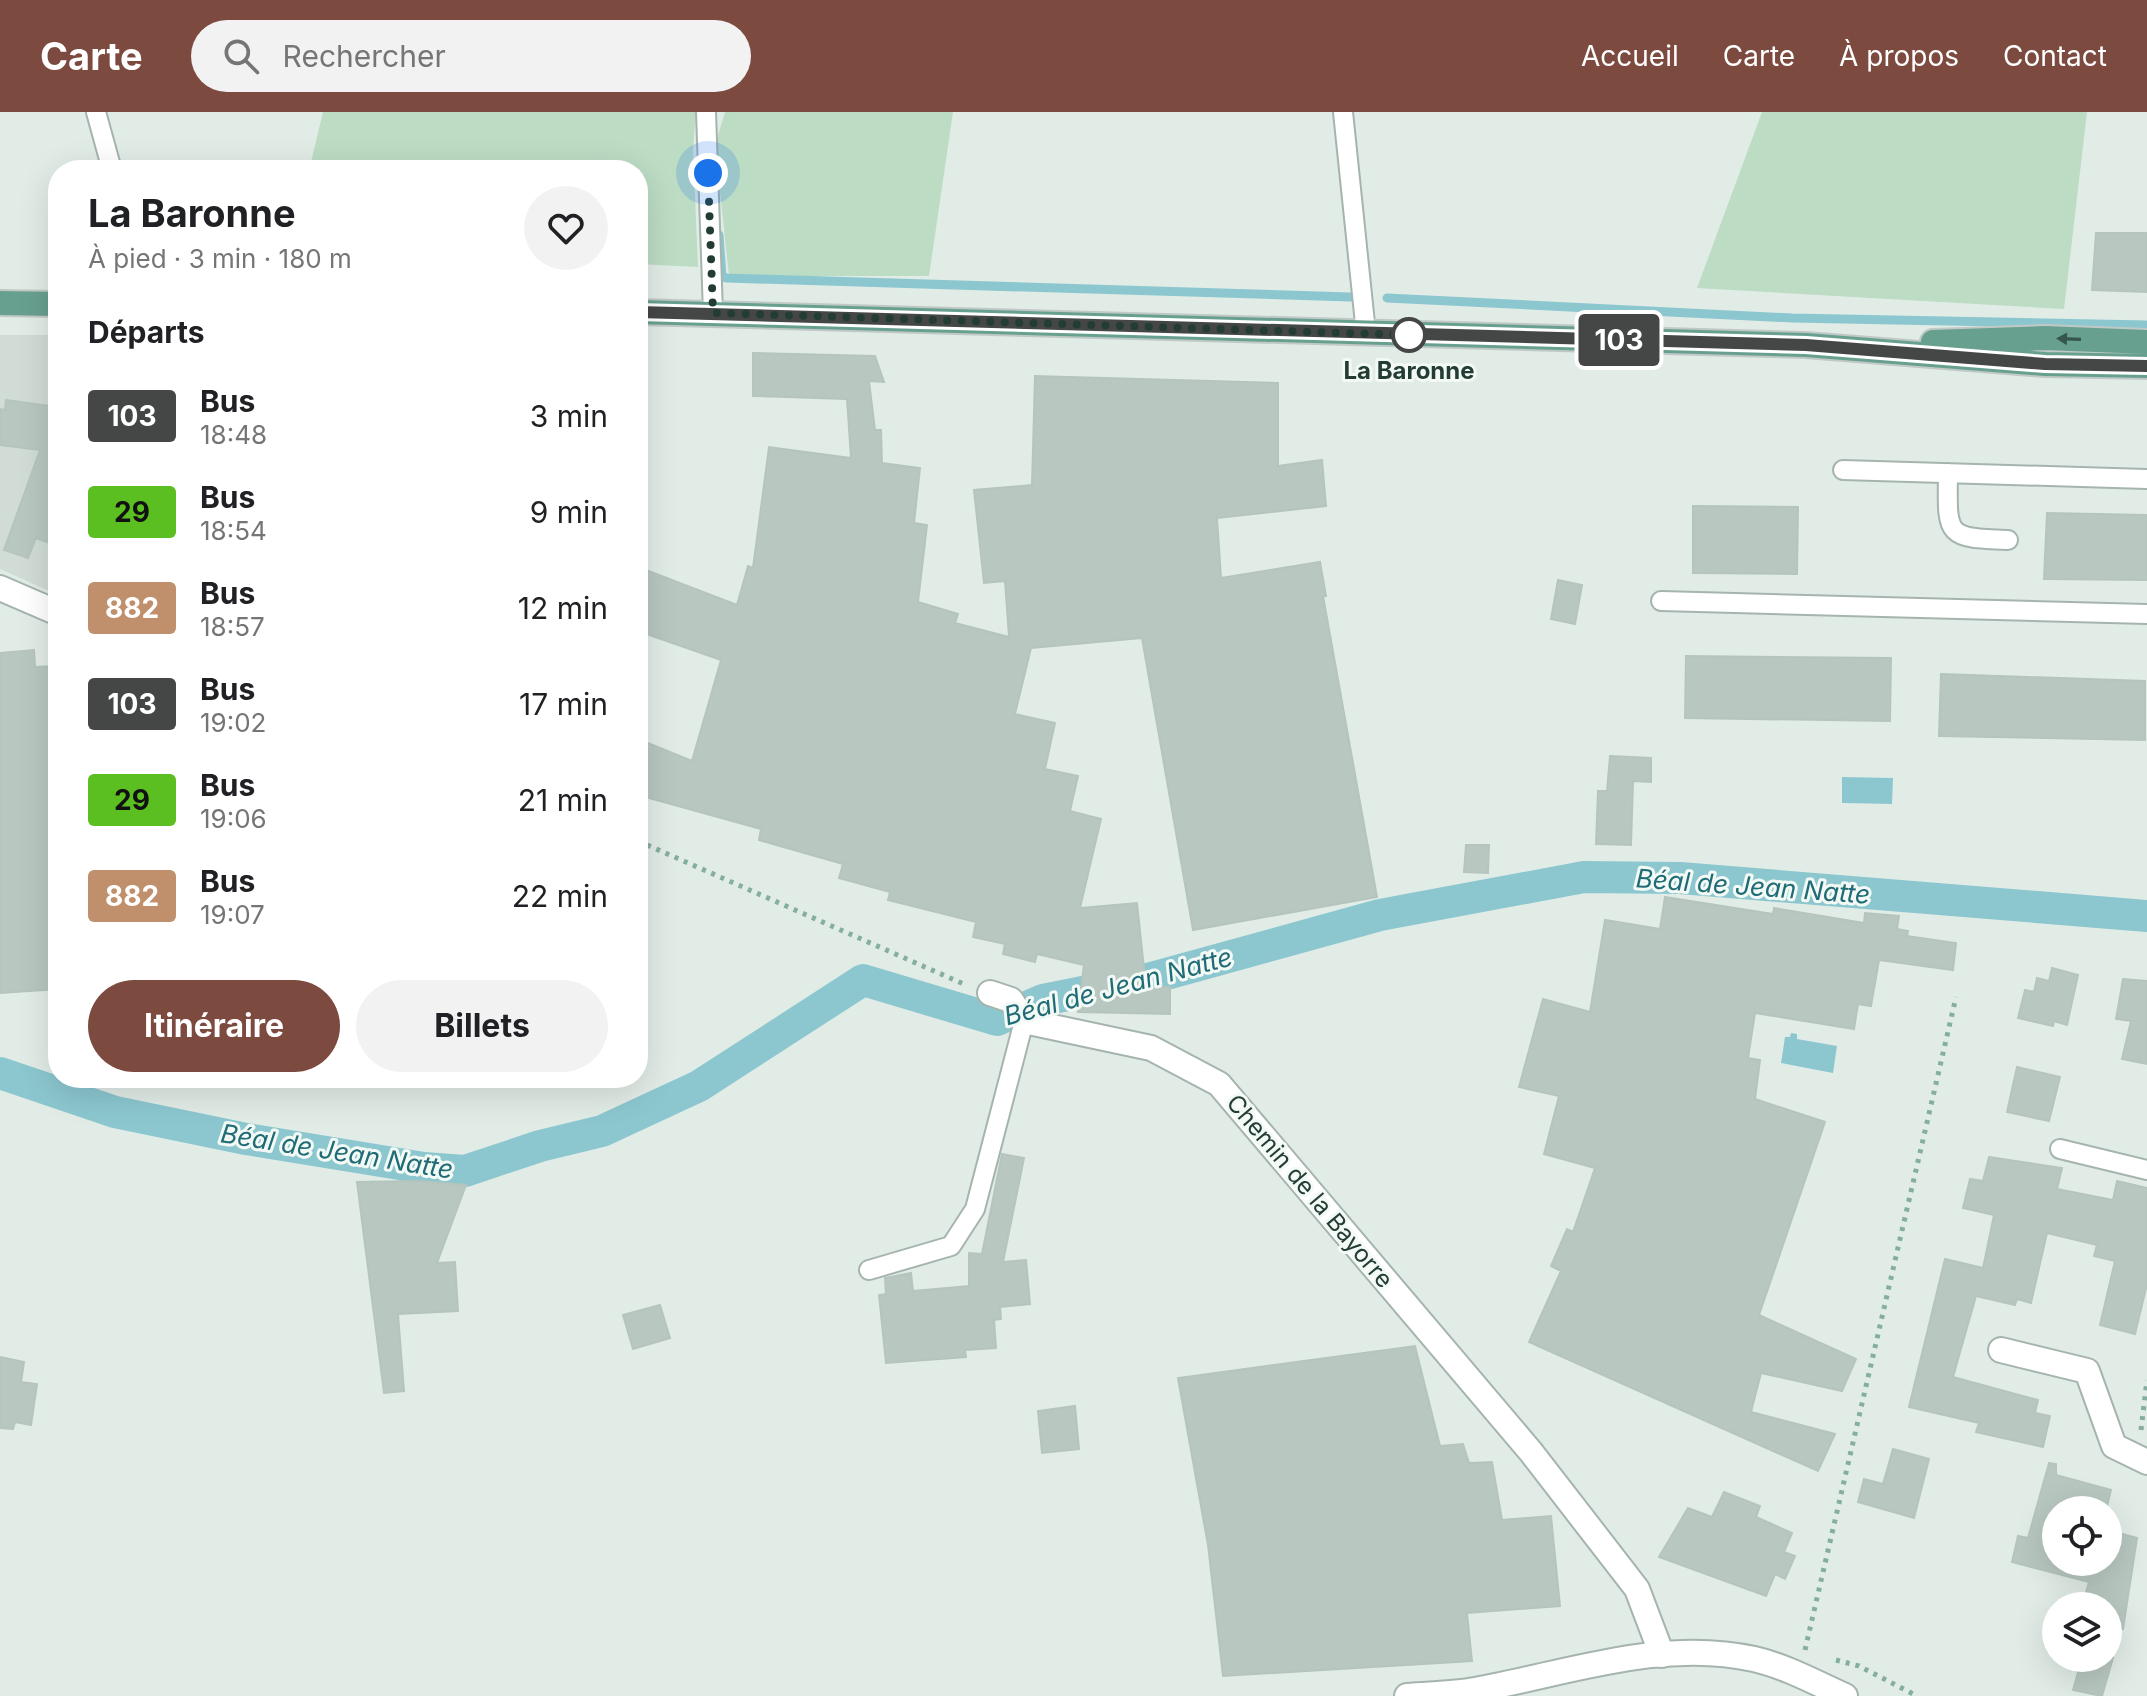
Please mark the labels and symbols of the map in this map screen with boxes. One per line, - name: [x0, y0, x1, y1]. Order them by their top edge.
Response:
- your location: [688, 153, 728, 193]
- line badge: 103: [1573, 314, 1665, 366]
- marker: La Baronne: [1392, 318, 1426, 352]
- one-way arrow: [2056, 333, 2081, 346]
- place label: La Baronne: [1343, 356, 1475, 385]
- water label: Béal de Jean Natte: [1635, 862, 1871, 910]
- water label: Béal de Jean Natte: [1001, 941, 1235, 1031]
- street label: Chemin de la Bayorre: [1221, 1089, 1399, 1293]
- water label: Béal de Jean Natte: [219, 1117, 455, 1185]

